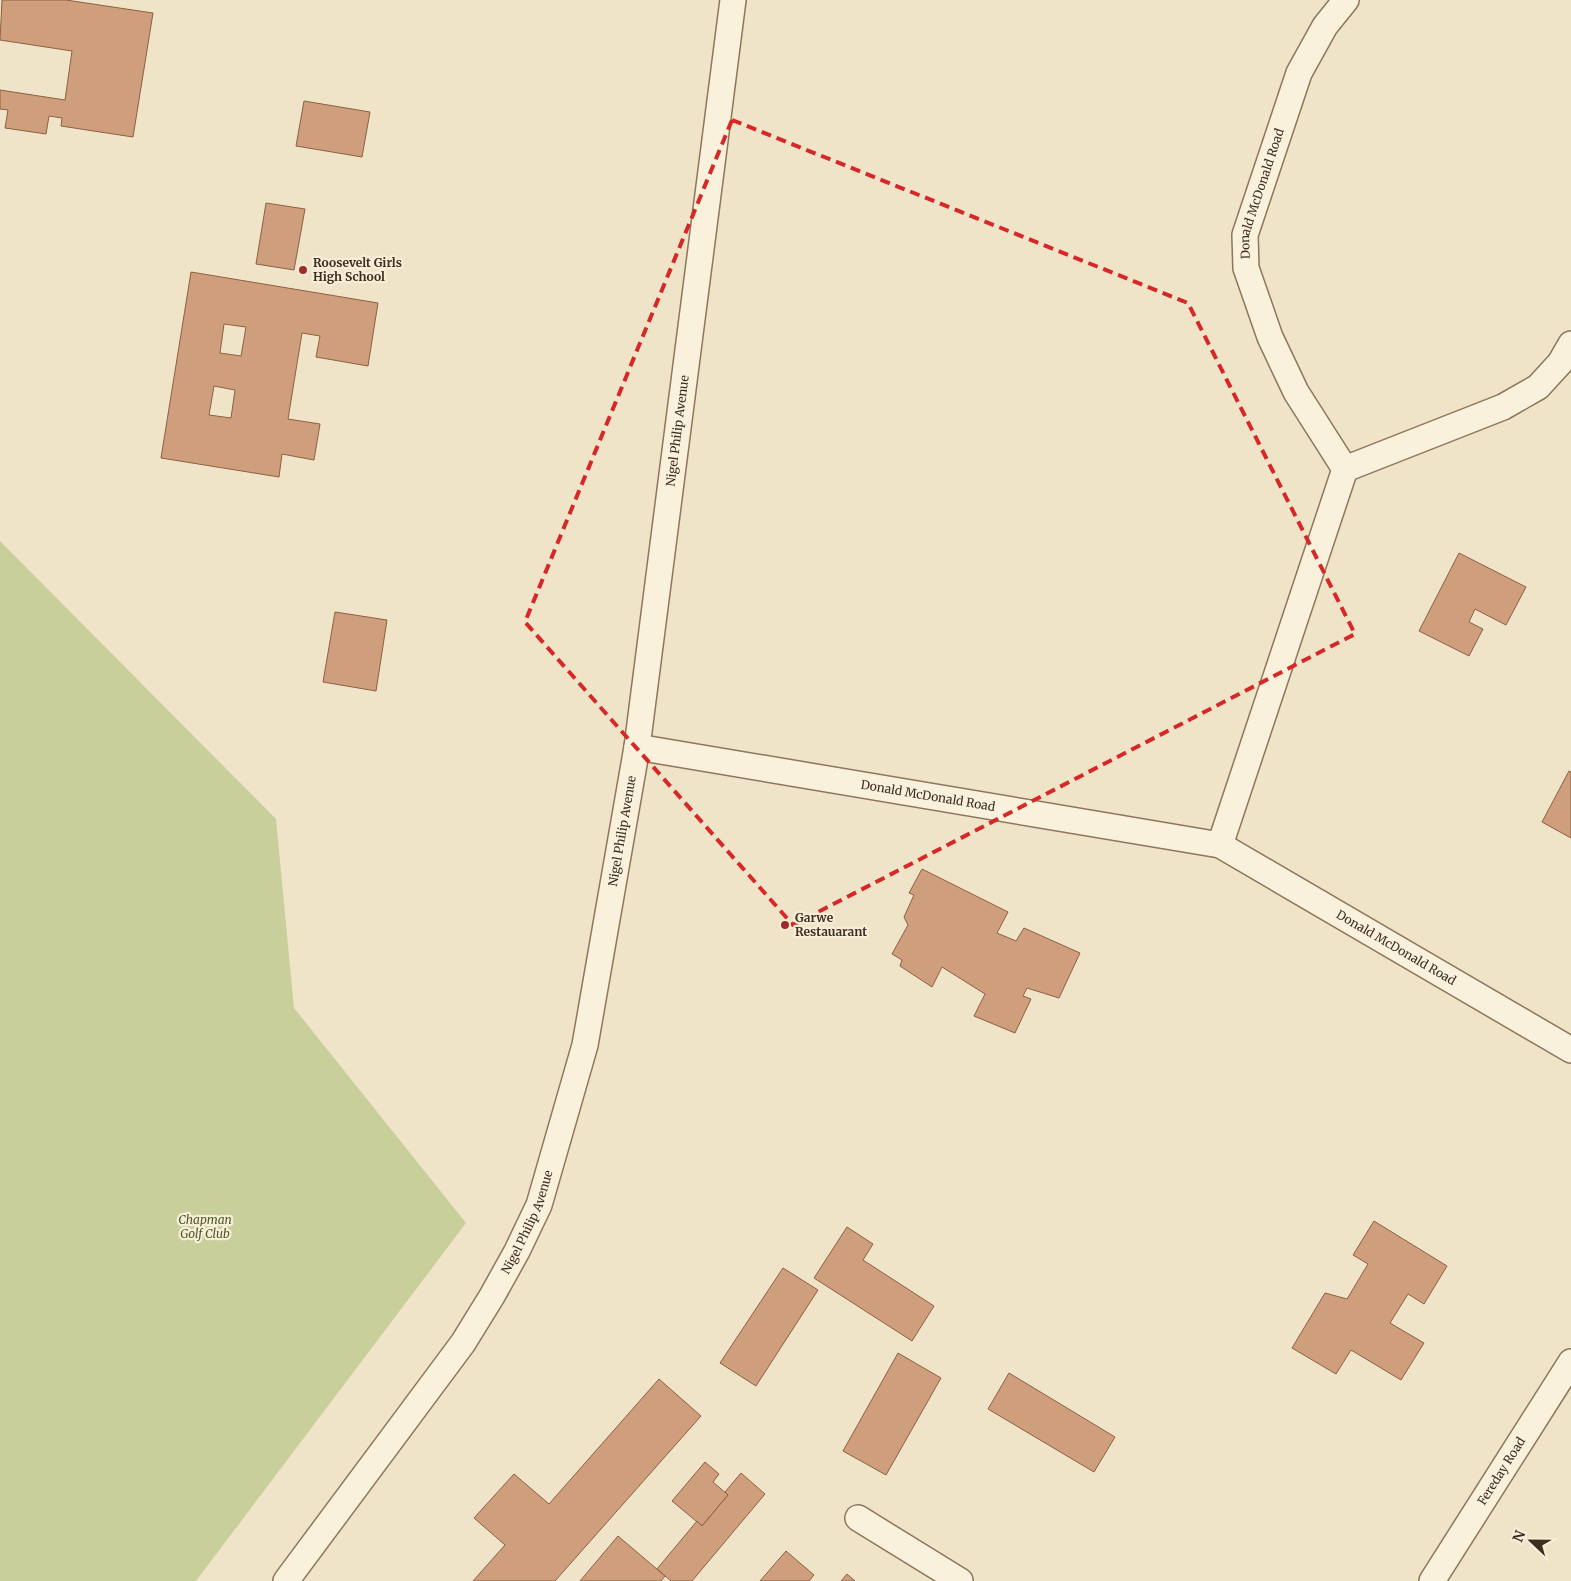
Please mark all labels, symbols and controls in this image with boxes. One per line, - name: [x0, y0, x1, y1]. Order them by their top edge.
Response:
- street label: Donald McDonald Road: [1237, 126, 1287, 259]
- place label: Roosevelt Girls High School: [313, 255, 402, 284]
- marker: Roosevelt Girls High School: [297, 264, 309, 276]
- street label: Nigel Philip Avenue: [663, 374, 692, 487]
- street label: Nigel Philip Avenue: [605, 774, 639, 887]
- street label: Donald McDonald Road: [860, 777, 996, 814]
- street label: Donald McDonald Road: [1334, 907, 1459, 988]
- place label: Garwe Restauarant: [795, 910, 867, 939]
- marker: Garwe Restauarant: [779, 919, 791, 931]
- street label: Nigel Philip Avenue: [498, 1168, 556, 1277]
- park label: Chapman Golf Club: [178, 1212, 232, 1241]
- street label: Fereday Road: [1474, 1434, 1528, 1508]
- north arrow: [1506, 1516, 1556, 1566]
- text: N: [1509, 1528, 1529, 1545]

